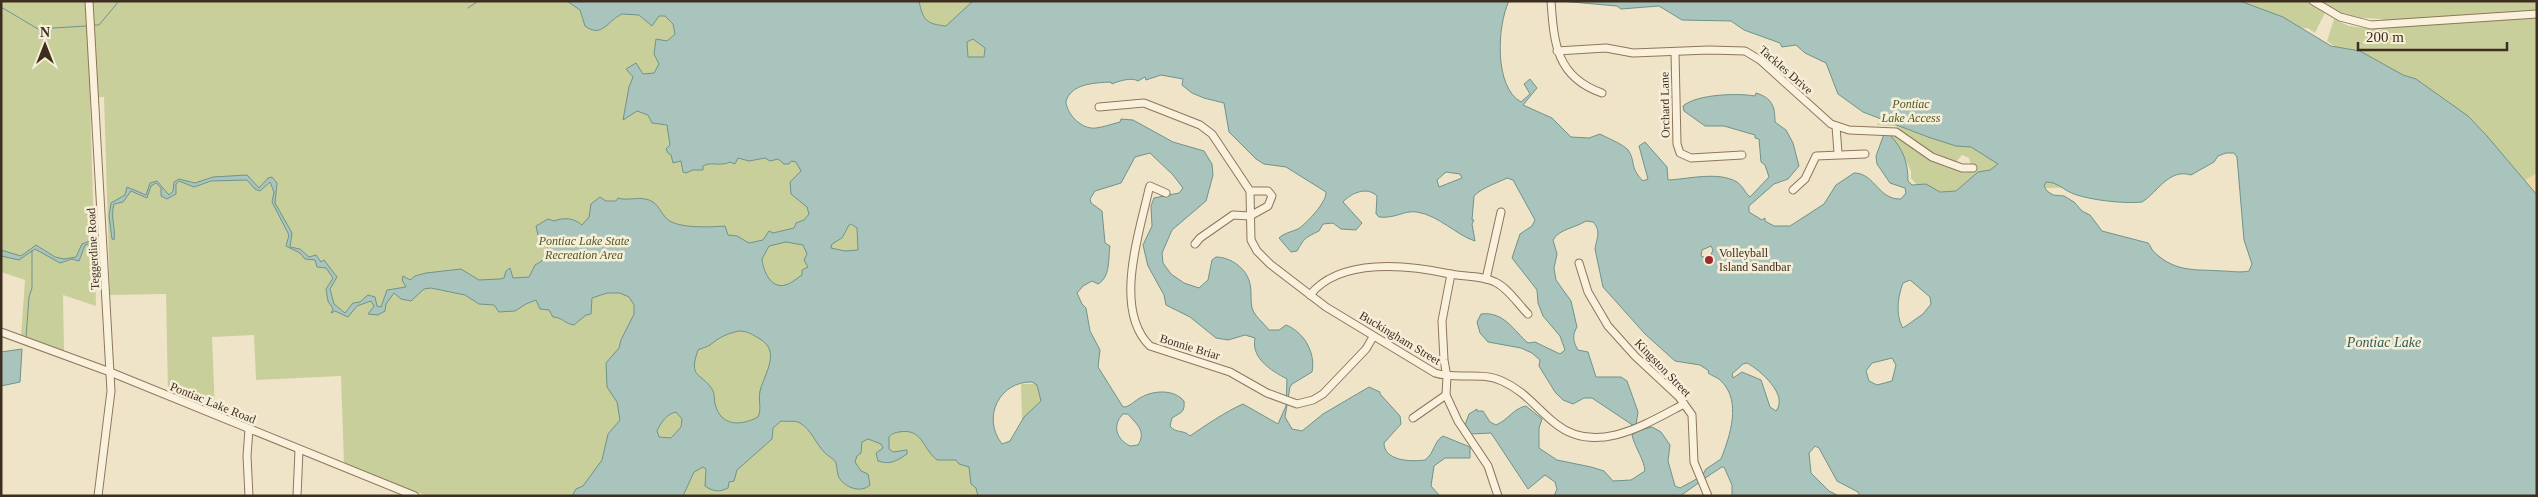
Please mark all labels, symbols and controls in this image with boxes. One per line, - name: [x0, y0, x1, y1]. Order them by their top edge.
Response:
- north arrow: [20, 20, 70, 70]
- scale bar: [2358, 20, 2507, 52]
- text: N: [40, 25, 50, 40]
- text: 200 m: [2366, 29, 2404, 45]
- street label: Tackles Drive: [1756, 43, 1816, 97]
- street label: Orchard Lane: [1657, 72, 1673, 138]
- park label: Pontiac Lake Access: [1881, 97, 1941, 125]
- street label: Teggerdine Road: [84, 208, 102, 290]
- park label: Pontiac Lake State Recreation Area: [538, 234, 630, 262]
- place label: Volleyball Island Sandbar: [1719, 246, 1791, 274]
- marker: Volleyball Island Sandbar: [1703, 254, 1715, 266]
- street label: Buckingham Street: [1357, 308, 1444, 368]
- street label: Bonnie Briar: [1158, 331, 1222, 363]
- water label: Pontiac Lake: [2346, 335, 2421, 350]
- street label: Kingston Street: [1632, 336, 1695, 400]
- street label: Pontiac Lake Road: [168, 379, 258, 427]

